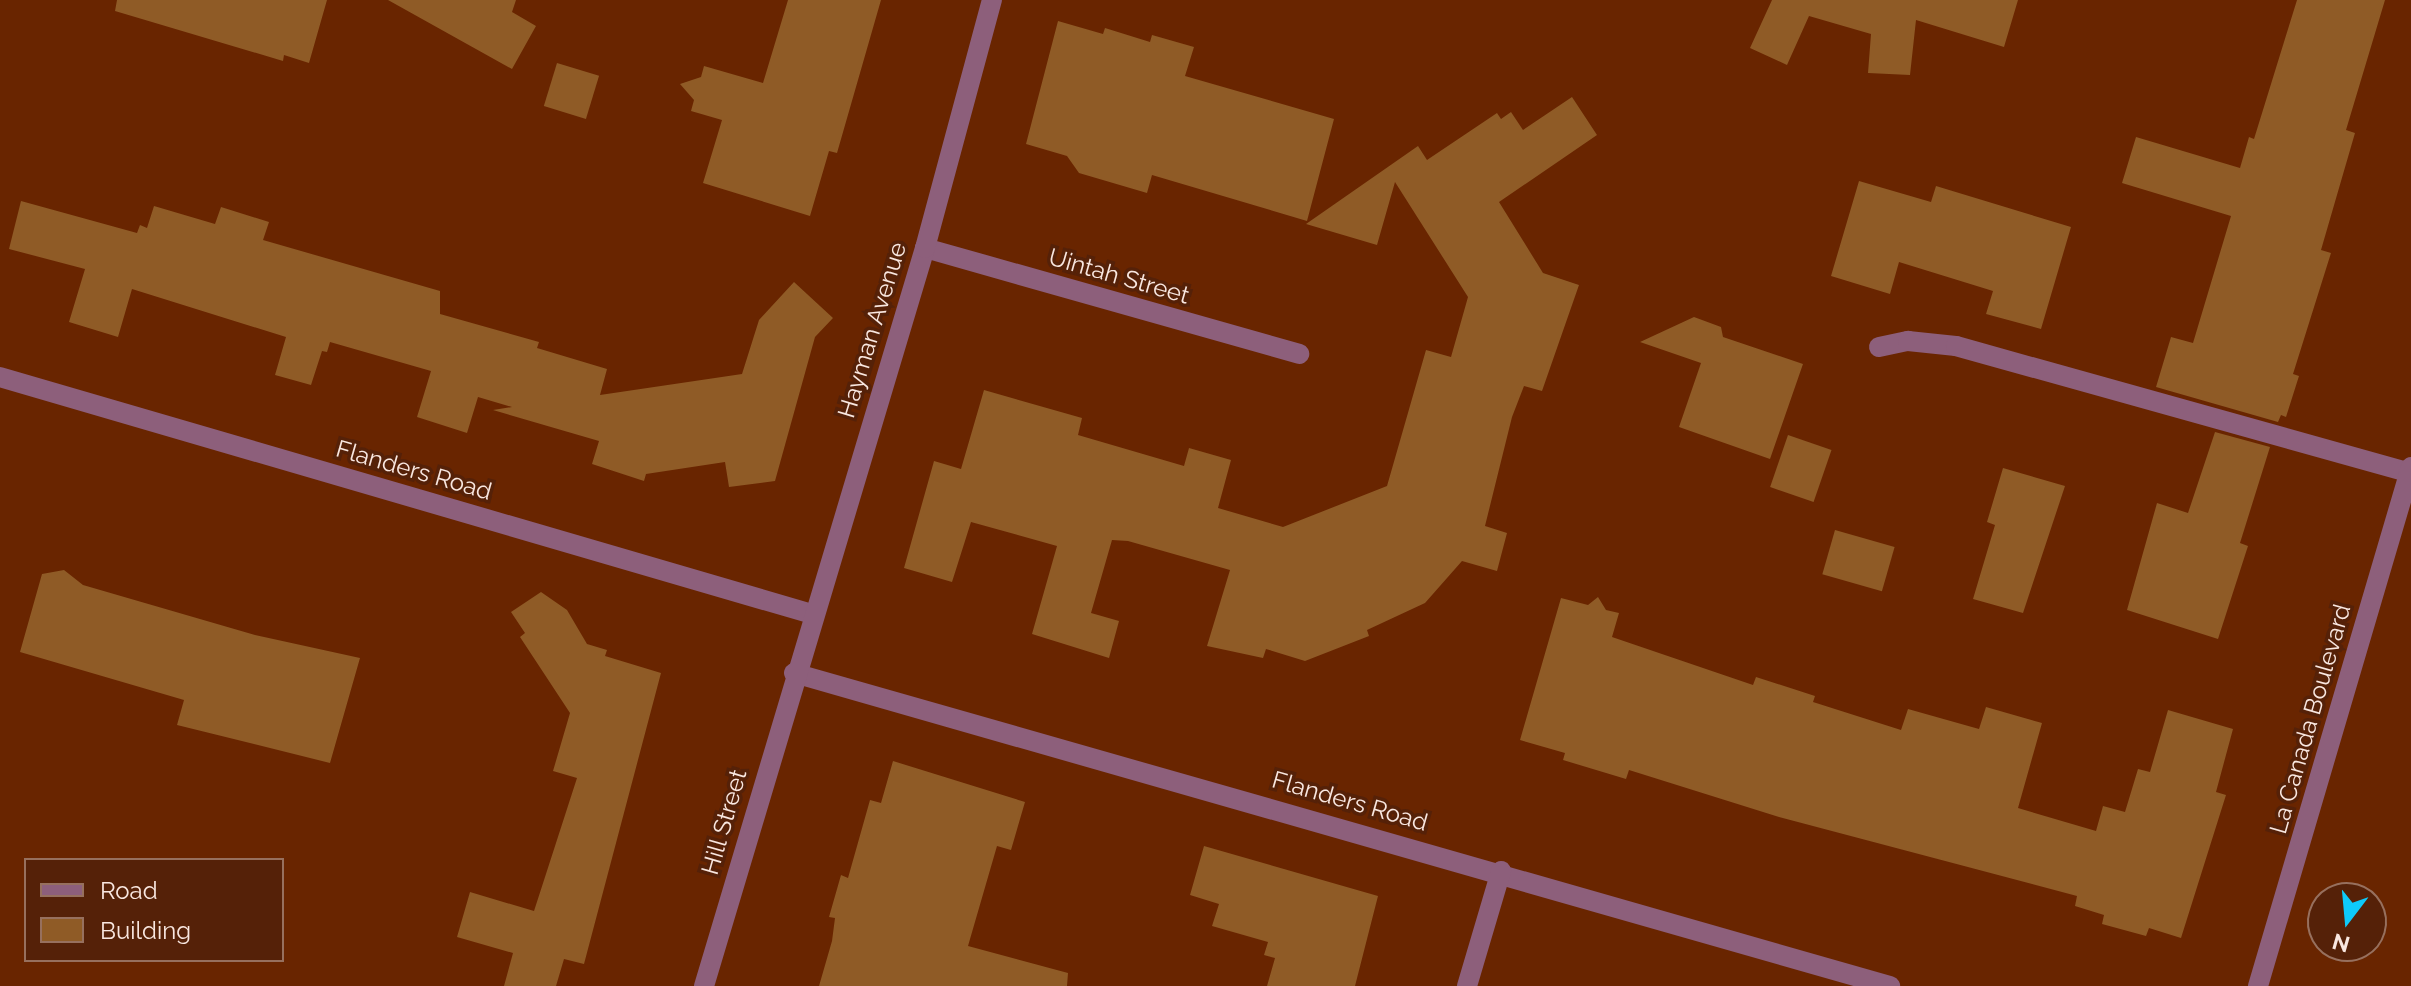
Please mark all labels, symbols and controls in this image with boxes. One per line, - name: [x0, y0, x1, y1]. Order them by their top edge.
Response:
- street label: Hayman Avenue: [832, 238, 912, 422]
- street label: Uintah Street: [1045, 242, 1193, 310]
- street label: Flanders Road: [333, 434, 495, 506]
- street label: La Canada Boulevard: [2263, 601, 2357, 837]
- street label: Flanders Road: [1269, 765, 1431, 837]
- street label: Hill Street: [695, 766, 753, 878]
- legend: [24, 858, 284, 962]
- text: Road: [100, 876, 158, 905]
- north arrow: [2307, 882, 2387, 962]
- text: Building: [100, 916, 191, 945]
- text: N: [2329, 928, 2353, 958]

